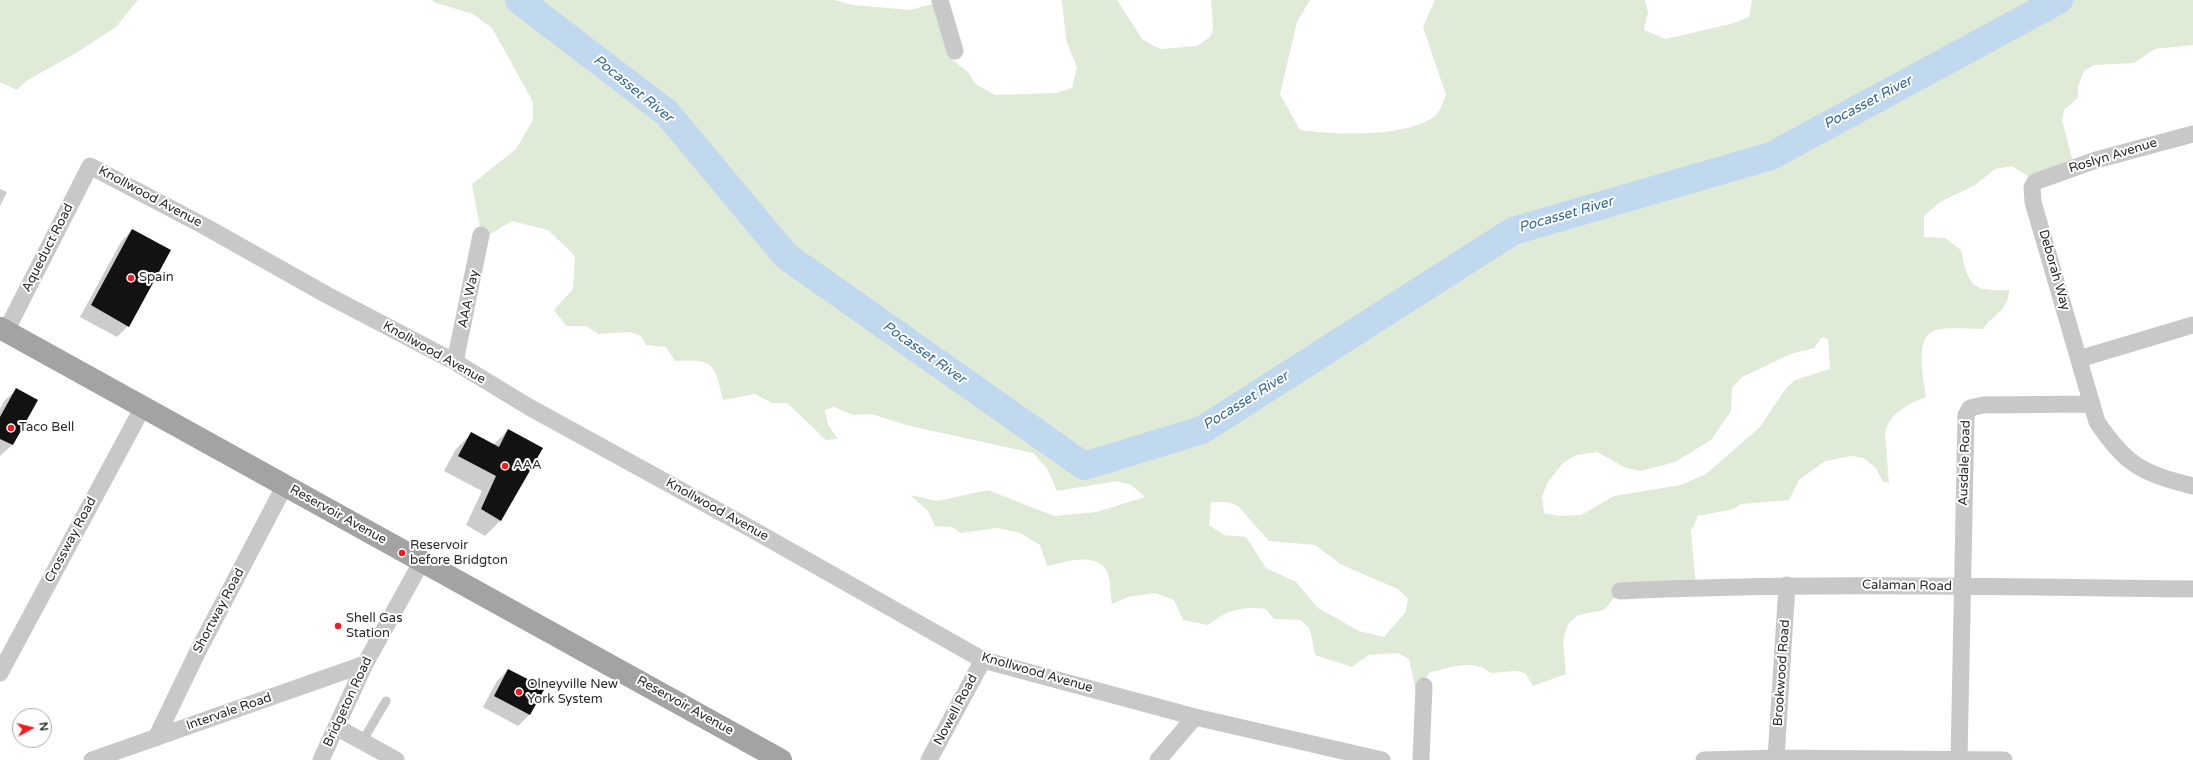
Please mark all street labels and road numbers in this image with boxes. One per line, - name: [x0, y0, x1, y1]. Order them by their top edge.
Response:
- street label: Roslyn Avenue: [2067, 135, 2159, 177]
- street label: Knollwood Avenue: [96, 163, 204, 231]
- street label: Aqueduct Road: [19, 201, 77, 295]
- street label: Deborah Way: [2035, 228, 2073, 312]
- street label: AAA Way: [455, 269, 483, 329]
- street label: Knollwood Avenue: [380, 318, 488, 388]
- street label: Ausdale Road: [1956, 420, 1974, 506]
- street label: Knollwood Avenue: [663, 475, 771, 545]
- street label: Reservoir Avenue: [287, 482, 389, 548]
- street label: Crossway Road: [42, 495, 100, 585]
- street label: Shortway Road: [190, 566, 248, 656]
- street label: Calaman Road: [1862, 577, 1952, 595]
- street label: Brookwood Road: [1770, 619, 1794, 727]
- street label: Knollwood Avenue: [980, 650, 1094, 696]
- street label: Bridgeton Road: [320, 654, 376, 750]
- street label: Nowell Road: [931, 672, 981, 748]
- street label: Reservoir Avenue: [634, 673, 736, 739]
- street label: Intervale Road: [184, 690, 274, 734]

